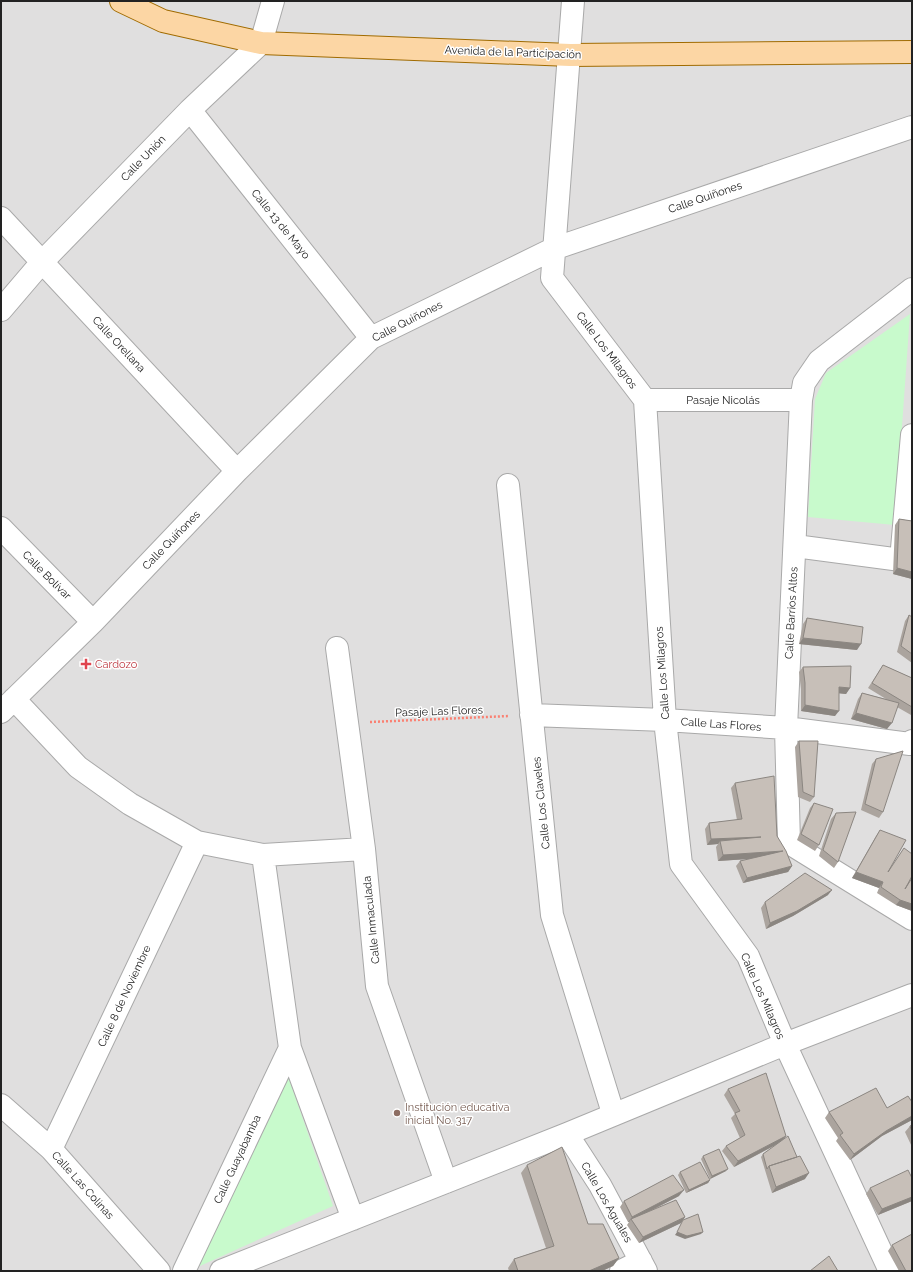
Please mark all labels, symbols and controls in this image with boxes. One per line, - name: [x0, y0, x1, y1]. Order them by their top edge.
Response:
- street label: Avenida de la Participación: [444, 44, 582, 61]
- street label: Calle Unión: [118, 133, 168, 184]
- street label: Calle Quiñones: [667, 179, 744, 216]
- street label: Calle 13 de Mayo: [248, 187, 313, 262]
- street label: Calle Quiñones: [370, 298, 445, 345]
- street label: Calle Los Milagros: [573, 309, 640, 391]
- street label: Calle Orellana: [89, 314, 148, 375]
- street label: Pasaje Nicolás: [686, 394, 760, 407]
- street label: Calle Quiñones: [140, 508, 203, 573]
- street label: Calle Bolívar: [20, 548, 74, 603]
- street label: Calle Barrios Altos: [783, 567, 800, 660]
- street label: Calle Los Milagros: [653, 626, 672, 720]
- marker: Cardozo: [80, 658, 92, 670]
- place label: Cardozo: [95, 658, 138, 671]
- street label: Pasaje Las Flores: [395, 703, 483, 720]
- street label: Calle Las Flores: [680, 715, 762, 734]
- street label: Calle Los Claveles: [530, 756, 553, 850]
- street label: Calle Inmaculada: [360, 875, 383, 965]
- street label: Calle 8 de Noviembre: [95, 943, 154, 1049]
- street label: Calle Los Milagros: [738, 951, 787, 1041]
- place label: Institución educativa inicial No. 317: [405, 1101, 510, 1127]
- marker: Institución educativa inicial No. 317: [392, 1108, 402, 1118]
- street label: Calle Guayabamba: [211, 1113, 264, 1206]
- street label: Calle Las Colinas: [49, 1149, 116, 1222]
- street label: Calle Los Aguales: [578, 1160, 635, 1245]

